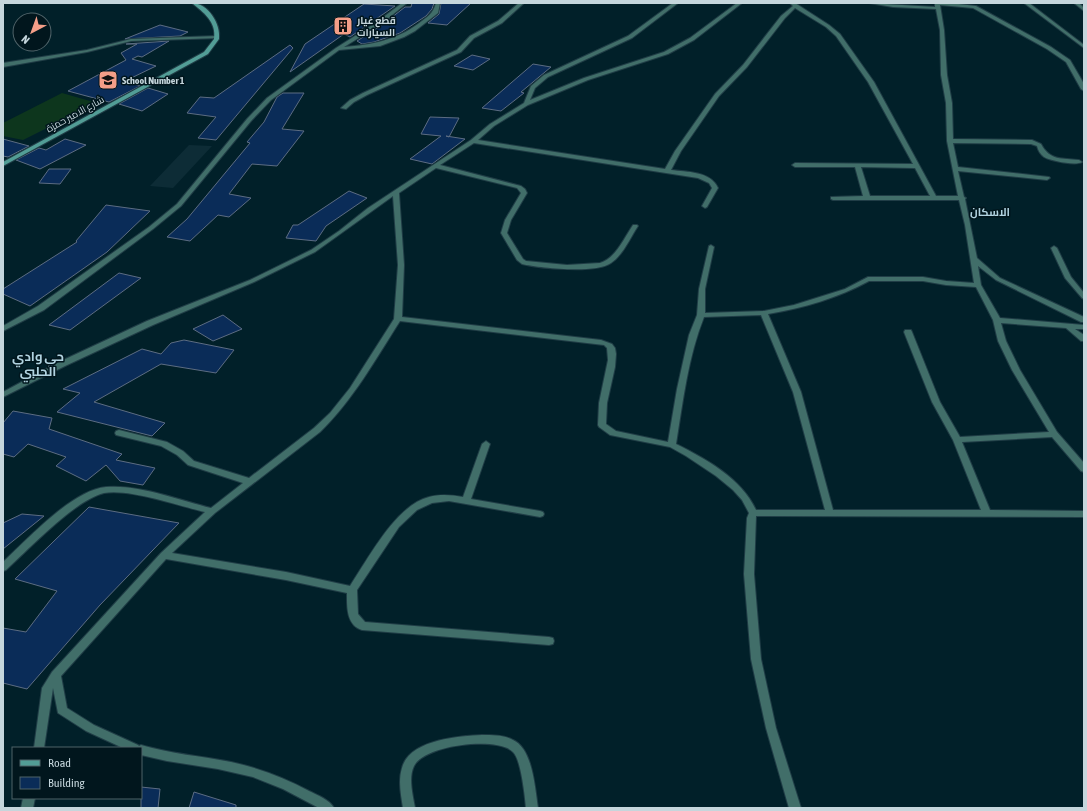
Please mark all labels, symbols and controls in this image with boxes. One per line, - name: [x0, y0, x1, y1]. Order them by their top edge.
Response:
- north arrow: [12, 12, 52, 52]
- building icon: قطع غيار السيارات: [332, 15, 354, 37]
- place label: قطع غيار السيارات: [356, 15, 396, 39]
- text: N: [19, 33, 32, 46]
- school or university icon: School Number 1: [97, 69, 119, 91]
- place label: School Number 1: [122, 75, 185, 86]
- street label: شارع الامير حمزة: [44, 93, 106, 135]
- district label: الاسكان: [970, 206, 1010, 219]
- district label: حي وادي الحلبي: [12, 349, 64, 383]
- legend: [12, 747, 142, 799]
- text: Road: [48, 756, 71, 770]
- text: Building: [48, 776, 86, 790]

